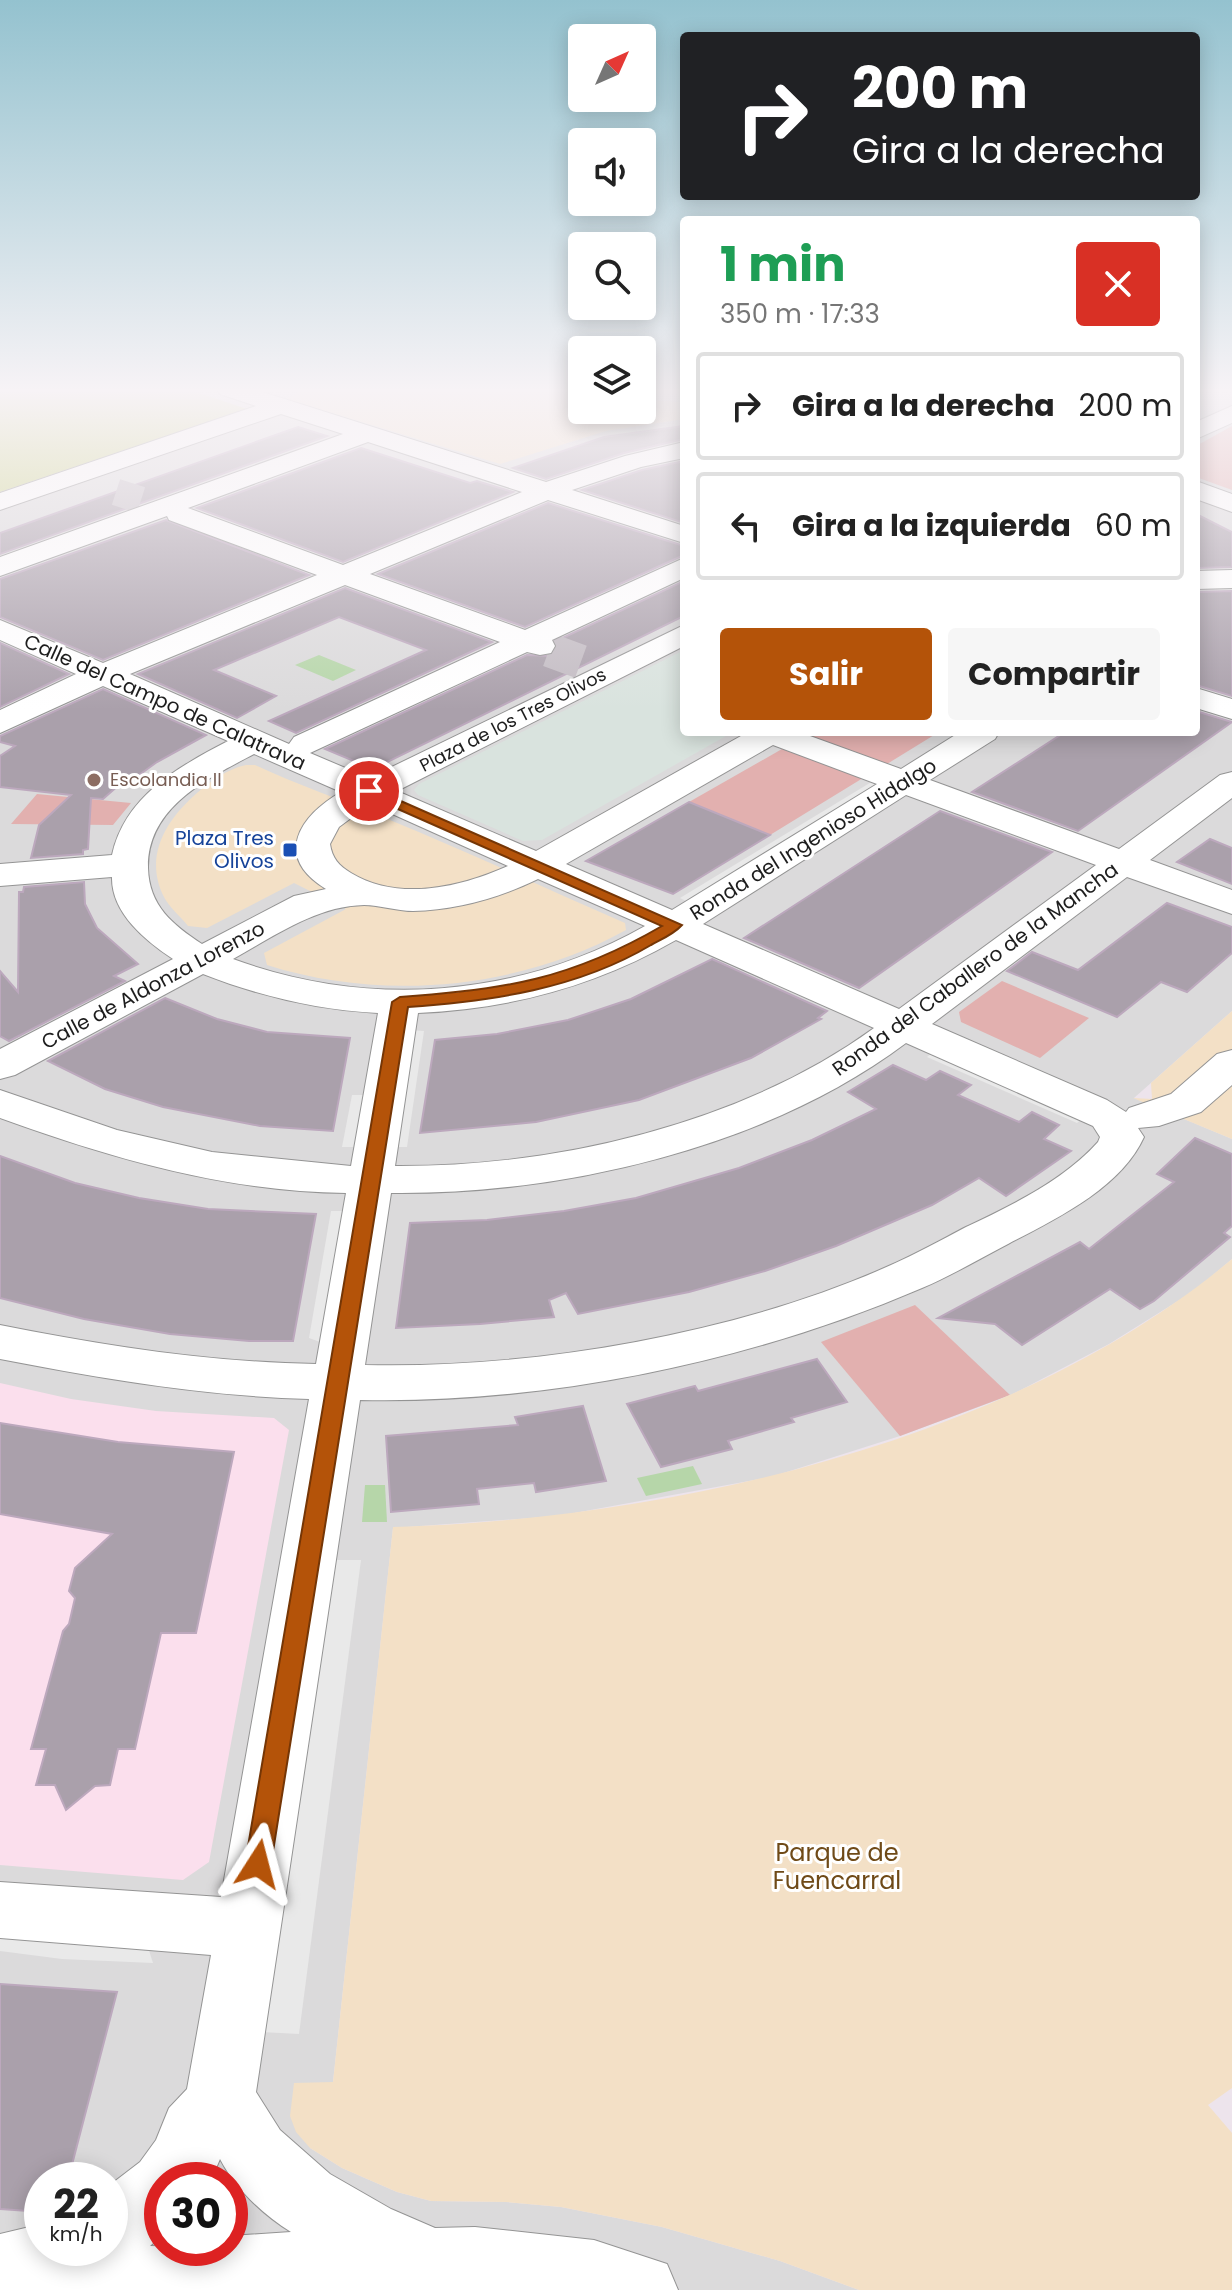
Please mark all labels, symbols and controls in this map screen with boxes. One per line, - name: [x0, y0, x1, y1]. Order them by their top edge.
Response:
- north arrow: [568, 24, 656, 112]
- map controls: [568, 24, 656, 424]
- text: 200 m: [852, 49, 1028, 128]
- icon: right: [720, 64, 824, 168]
- text: Gira a la derecha: [852, 125, 1165, 176]
- button: sound: [568, 128, 656, 216]
- text: 1 min: [720, 231, 846, 298]
- button: search: [568, 232, 656, 320]
- button: close: [1076, 242, 1160, 326]
- text: 350 m · 17:33: [720, 296, 880, 332]
- button: layers: [568, 336, 656, 424]
- icon: right: [724, 384, 768, 428]
- text: Gira a la derecha: [792, 384, 1055, 427]
- text: 200 m: [1079, 384, 1172, 427]
- icon: left: [724, 504, 768, 548]
- text: Gira a la izquierda: [792, 504, 1071, 547]
- text: 60 m: [1095, 504, 1172, 547]
- street label: Calle del Campo de Calatrava: [20, 627, 310, 777]
- button: Salir: [720, 628, 932, 720]
- button: Compartir: [948, 628, 1160, 720]
- street label: Plaza de los Tres Olivos: [415, 662, 610, 778]
- street label: Ronda del Ingenioso Hidalgo: [684, 751, 942, 927]
- pin: [335, 757, 403, 825]
- place label: Escolandia II: [110, 767, 222, 792]
- icon: arrive: [347, 769, 391, 813]
- marker: Escolandia II: [85, 771, 103, 789]
- place label: Plaza Tres Olivos: [175, 824, 274, 875]
- marker: Plaza Tres Olivos: [281, 841, 299, 859]
- street label: Ronda del Caballero de la Mancha: [826, 856, 1124, 1082]
- street label: Calle de Aldonza Lorenzo: [36, 914, 270, 1056]
- position arrow: [216, 1822, 300, 1906]
- park label: Parque de Fuencarral: [773, 1836, 901, 1897]
- speed limit sign: 30: [144, 2162, 248, 2266]
- text: 22: [53, 2176, 99, 2232]
- text: km/h: [49, 2220, 103, 2248]

